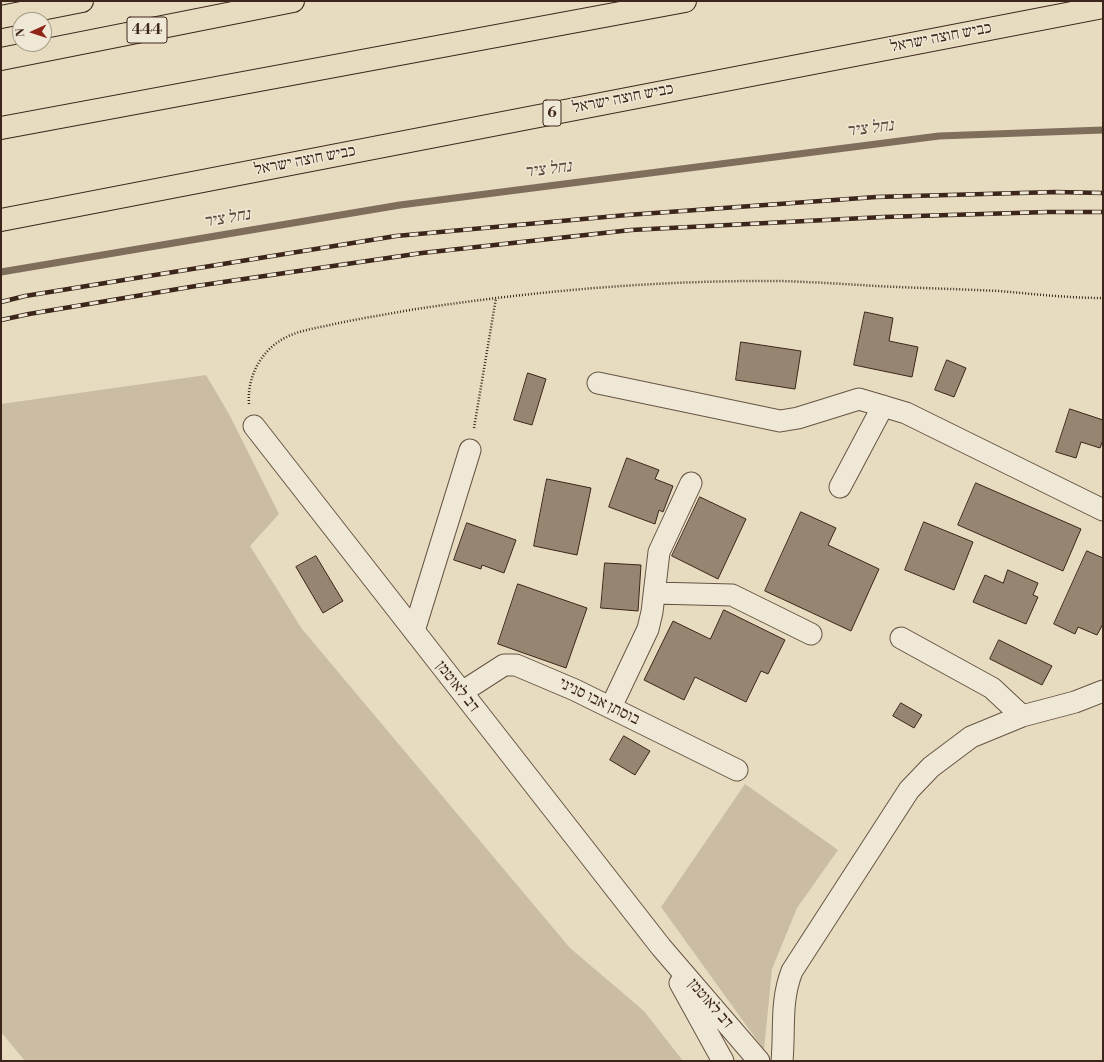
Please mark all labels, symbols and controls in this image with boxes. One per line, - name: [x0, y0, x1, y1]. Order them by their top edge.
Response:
- north arrow: [12, 12, 52, 52]
- road number: 444: [127, 17, 167, 43]
- street label: כביש חוצה ישראל: [889, 19, 993, 57]
- text: N: [14, 28, 28, 37]
- street label: כביש חוצה ישראל: [571, 80, 675, 118]
- road number: 6: [543, 100, 561, 126]
- water label: נחל ציר: [845, 116, 895, 142]
- street label: כביש חוצה ישראל: [253, 142, 357, 180]
- water label: נחל ציר: [523, 157, 573, 183]
- water label: נחל ציר: [202, 205, 252, 233]
- street label: דב לאוטמן: [431, 658, 483, 716]
- street label: בוסתן אבו סניני: [555, 674, 643, 730]
- street label: דב לאוטמן: [683, 975, 737, 1033]

